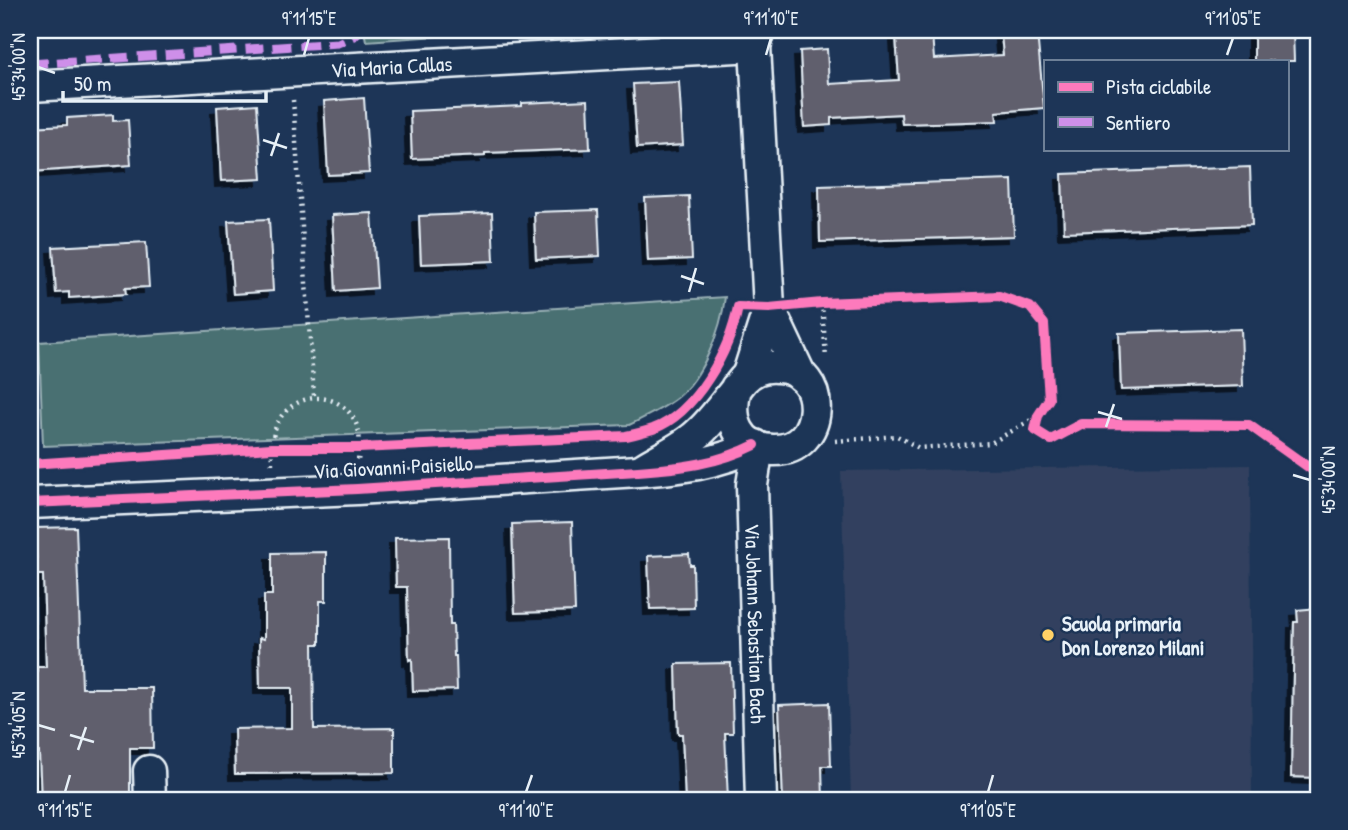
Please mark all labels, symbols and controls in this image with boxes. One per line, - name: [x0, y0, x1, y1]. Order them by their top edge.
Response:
- text: 9°11'15"E: [282, 6, 336, 31]
- text: 9°11'10"E: [744, 6, 798, 31]
- text: 9°11'05"E: [1205, 6, 1261, 31]
- text: 45°34'00"N: [6, 33, 31, 101]
- street label: Via Maria Callas: [330, 48, 453, 84]
- scale bar: [63, 60, 266, 104]
- legend: [1044, 60, 1288, 150]
- text: 50 m: [74, 69, 111, 98]
- text: Pista ciclabile: [1106, 72, 1211, 101]
- text: Sentiero: [1106, 108, 1170, 137]
- text: 45°34'00"N: [1316, 446, 1341, 514]
- street label: Via Giovanni Paisiello: [313, 448, 473, 486]
- street label: Via Johann Sebastian Bach: [739, 523, 773, 724]
- place label: Scuola primaria Don Lorenzo Milani: [1062, 609, 1204, 662]
- marker: Scuola primaria Don Lorenzo Milani: [1040, 627, 1056, 643]
- text: 45°34'05"N: [6, 691, 31, 759]
- text: 9°11'15"E: [38, 798, 92, 823]
- text: 9°11'10"E: [499, 798, 553, 823]
- text: 9°11'05"E: [960, 798, 1016, 823]

